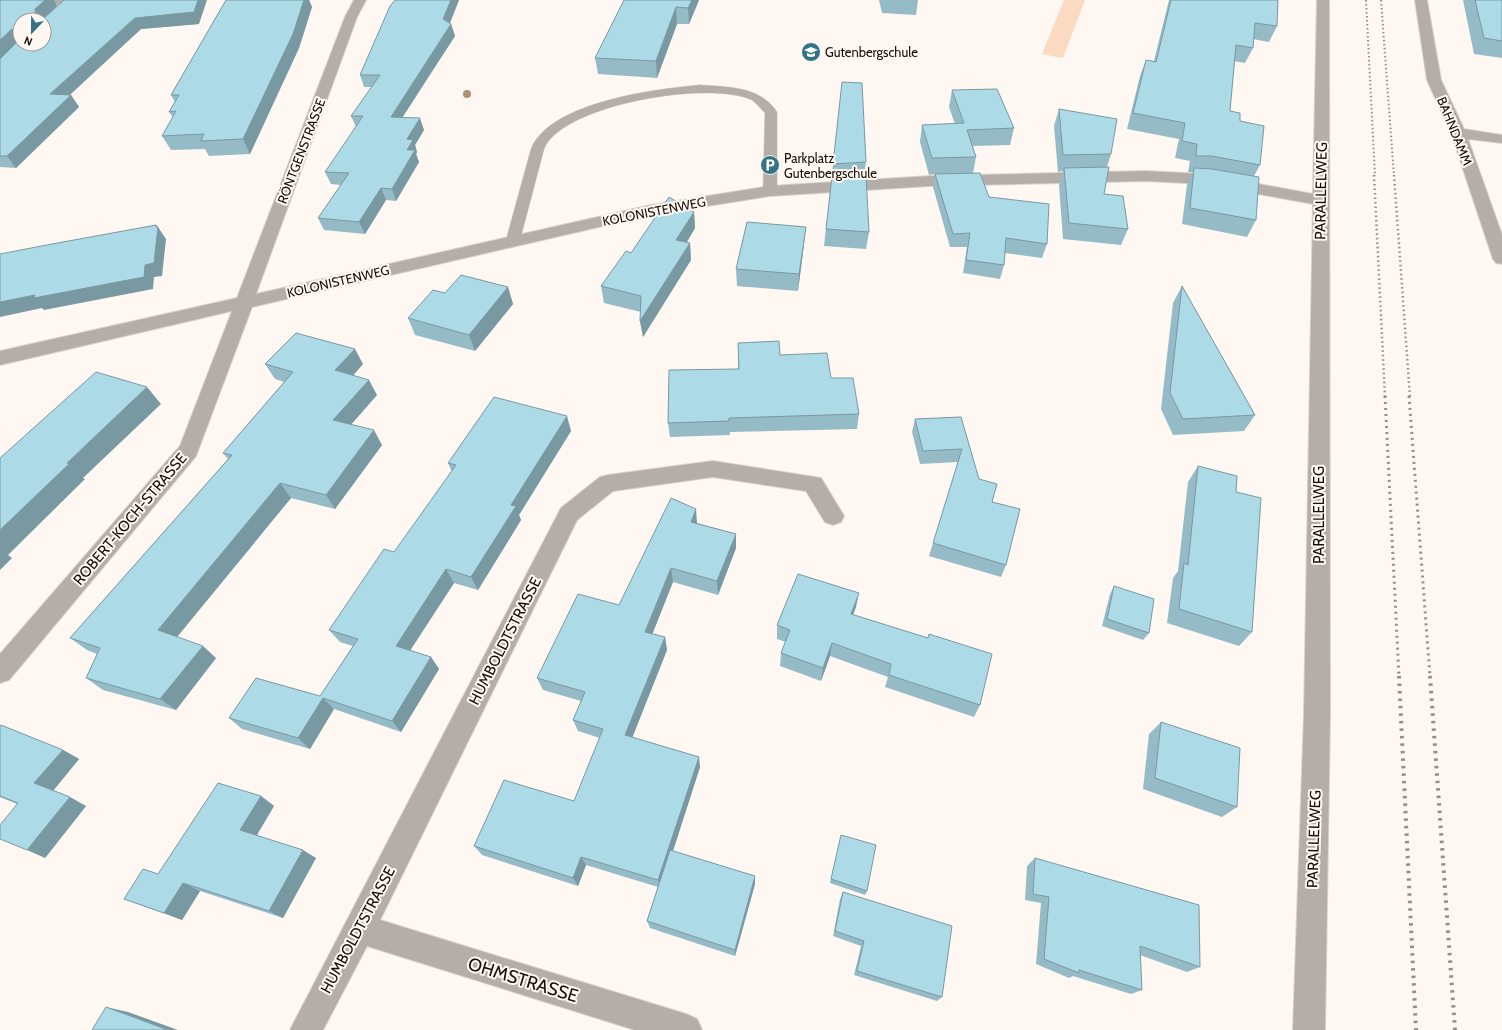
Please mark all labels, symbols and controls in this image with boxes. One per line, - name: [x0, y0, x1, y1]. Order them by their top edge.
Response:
- north arrow: [12, 12, 52, 52]
- text: N: [22, 33, 34, 49]
- school or university icon: Gutenbergschule: [800, 41, 822, 63]
- place label: Gutenbergschule: [825, 44, 918, 60]
- street label: BAHNDAMM: [1434, 94, 1476, 168]
- street label: RÖNTGENSTRASSE: [274, 96, 328, 206]
- street label: PARALLELWEG: [1311, 142, 1331, 240]
- place label: Parkplatz Gutenbergschule: [784, 150, 877, 181]
- parking icon: Parkplatz Gutenbergschule: [759, 154, 781, 176]
- street label: KOLONISTENWEG: [601, 193, 707, 229]
- street label: KOLONISTENWEG: [285, 261, 391, 301]
- street label: ROBERT-KOCH-STRASSE: [69, 449, 191, 589]
- street label: PARALLELWEG: [1310, 466, 1328, 564]
- street label: HUMBOLDTSTRASSE: [465, 574, 545, 708]
- street label: PARALLELWEG: [1303, 790, 1325, 888]
- street label: HUMBOLDTSTRASSE: [317, 864, 399, 996]
- street label: OHMSTRASSE: [465, 953, 581, 1007]

